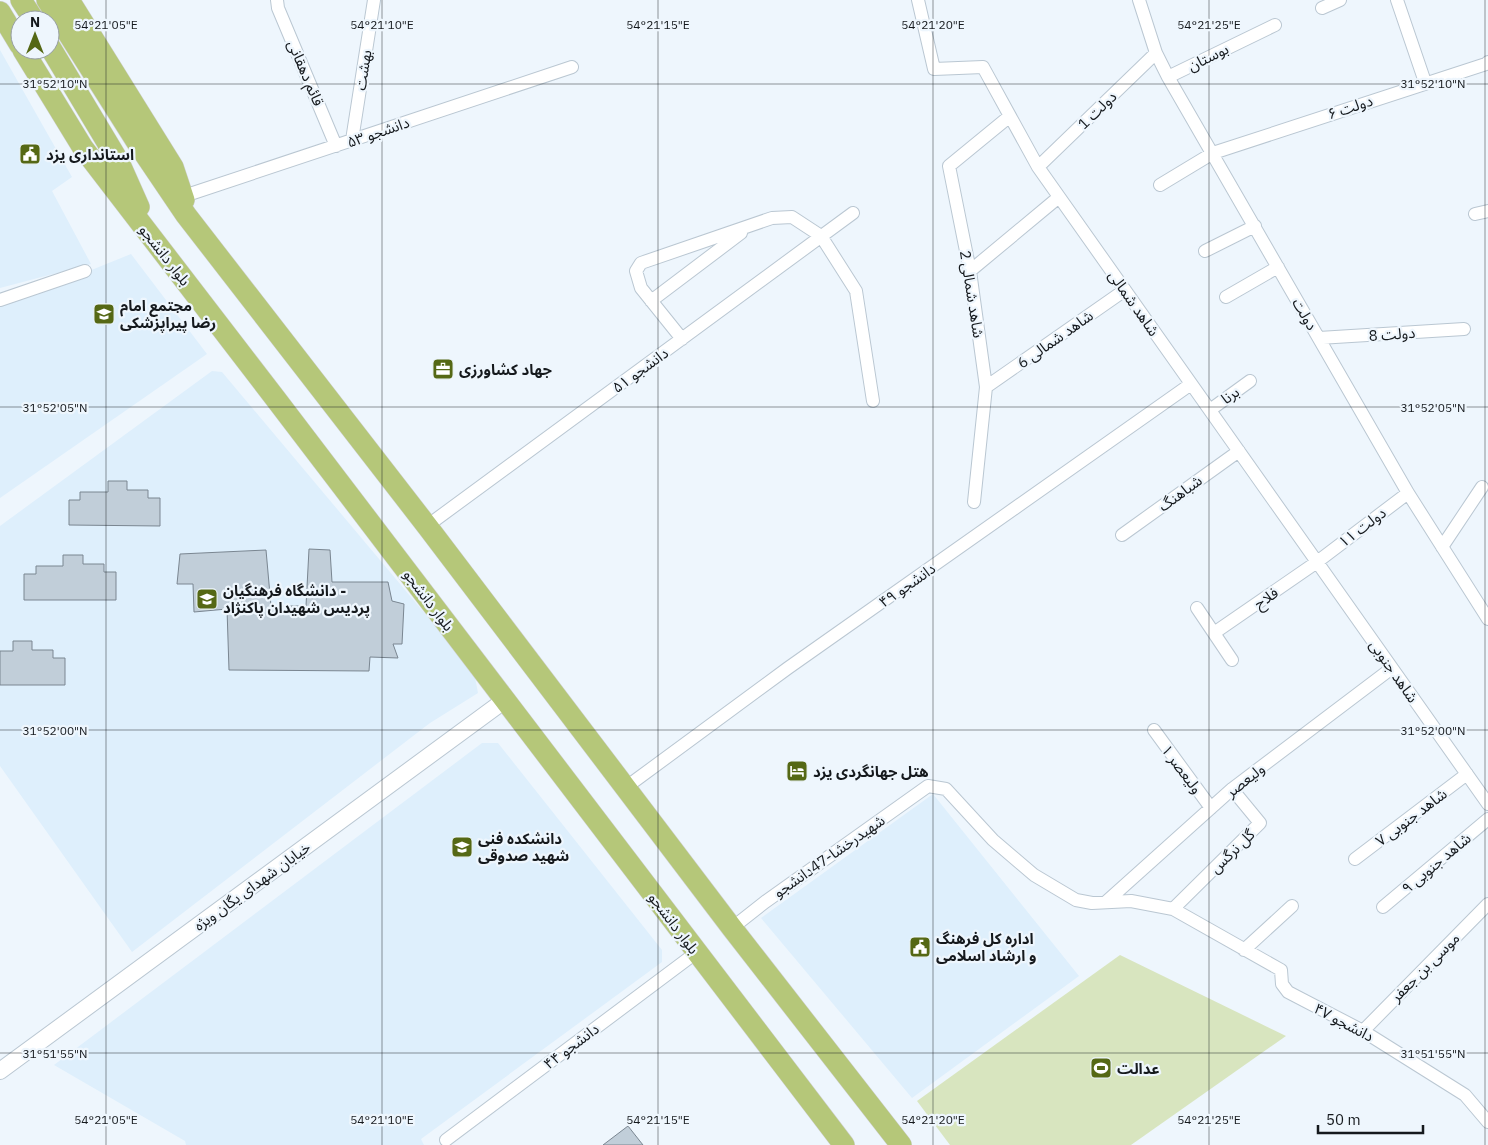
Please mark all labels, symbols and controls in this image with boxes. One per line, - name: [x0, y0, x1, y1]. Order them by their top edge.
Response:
- north arrow: [10, 10, 60, 60]
- text: N: [30, 13, 40, 31]
- text: 54°21'05"E: [74, 17, 138, 32]
- text: 54°21'10"E: [350, 17, 414, 32]
- text: 54°21'15"E: [626, 17, 690, 32]
- text: 54°21'20"E: [901, 17, 965, 32]
- text: 54°21'25"E: [1177, 17, 1241, 32]
- street label: قائم دهقانی: [282, 37, 328, 110]
- street label: بوستان: [1184, 39, 1232, 75]
- street label: بهشت: [350, 48, 376, 92]
- text: 31°52'10"N: [22, 76, 88, 91]
- text: 31°52'10"N: [1400, 76, 1466, 91]
- street label: دولت 1: [1074, 87, 1120, 133]
- street label: دولت ۶: [1325, 91, 1375, 123]
- street label: دانشجو ۵۳: [344, 112, 412, 152]
- public building icon: استانداری یزد: [18, 142, 42, 166]
- place label: استانداری یزد: [46, 145, 134, 164]
- street label: بلوار دانشجو: [135, 221, 195, 289]
- street label: شاهد شمالی 2: [956, 249, 988, 339]
- street label: شاهد شمالی: [1104, 266, 1164, 340]
- street label: دولت: [1288, 294, 1322, 334]
- place label: مجتمع امام رضا پیراپزشکی: [120, 296, 216, 332]
- school or university icon: مجتمع امام رضا پیراپزشکی: [92, 302, 116, 326]
- street label: شاهد شمالی 6: [1013, 306, 1097, 372]
- street label: دولت 8: [1368, 323, 1416, 345]
- street label: دانشجو ۵۱: [608, 343, 672, 397]
- office icon: جهاد کشاورزی: [431, 357, 455, 381]
- place label: جهاد کشاورزی: [459, 360, 553, 379]
- street label: برنا: [1217, 382, 1243, 408]
- text: 31°52'05"N: [22, 400, 88, 415]
- text: 31°52'05"N: [1400, 400, 1466, 415]
- street label: شباهنگ: [1154, 471, 1206, 515]
- street label: دولت ۱۱: [1334, 503, 1390, 551]
- street label: دانشجو ۴۹: [875, 559, 939, 611]
- street label: بلوار دانشجو: [400, 565, 458, 635]
- place label: دانشگاه فرهنگیان - پردیس شهیدان پاکنژاد: [223, 581, 370, 617]
- street label: فلاح: [1250, 583, 1284, 615]
- school or university icon: دانشگاه فرهنگیان - پردیس شهیدان پاکنژاد: [195, 587, 219, 611]
- street label: شاهد جنوبی: [1365, 636, 1423, 706]
- text: 31°52'00"N: [22, 723, 88, 738]
- text: 31°52'00"N: [1400, 723, 1466, 738]
- street label: ولیعصر ۱: [1157, 741, 1207, 797]
- hotel icon: هتل جهانگردی یزد: [785, 759, 809, 783]
- street label: ولیعصر: [1221, 759, 1268, 802]
- place label: هتل جهانگردی یزد: [813, 762, 929, 781]
- street label: شاهد جنوبی ۷: [1372, 784, 1451, 850]
- street label: شهیدرخشا-47دانشجو: [770, 810, 889, 902]
- street label: گل نرگس: [1206, 824, 1259, 877]
- street label: شاهد جنوبی ۹: [1398, 828, 1475, 897]
- place label: دانشکده فنی شهید صدوقی: [478, 829, 569, 865]
- school or university icon: دانشکده فنی شهید صدوقی: [450, 835, 474, 859]
- street label: خیابان شهدای یگان ویژه: [190, 837, 314, 935]
- street label: بلوار دانشجو: [645, 888, 703, 958]
- place label: اداره کل فرهنگ و ارشاد اسلامی: [936, 929, 1036, 965]
- street label: موسی بن جعفر: [1386, 929, 1463, 1006]
- public building icon: اداره کل فرهنگ و ارشاد اسلامی: [908, 935, 932, 959]
- street label: دانشجو ۴۷: [1311, 998, 1377, 1046]
- street label: دانشجو ۴۴: [539, 1019, 603, 1073]
- text: 31°51'55"N: [22, 1046, 88, 1061]
- text: 31°51'55"N: [1400, 1046, 1466, 1061]
- sports icon: عدالت: [1089, 1056, 1113, 1080]
- place label: عدالت: [1117, 1059, 1160, 1078]
- scale bar: [1318, 1102, 1423, 1134]
- text: 50 m: [1326, 1110, 1361, 1129]
- text: 54°21'05"E: [74, 1112, 138, 1127]
- text: 54°21'10"E: [350, 1112, 414, 1127]
- text: 54°21'15"E: [626, 1112, 690, 1127]
- text: 54°21'20"E: [901, 1112, 965, 1127]
- text: 54°21'25"E: [1177, 1112, 1241, 1127]

